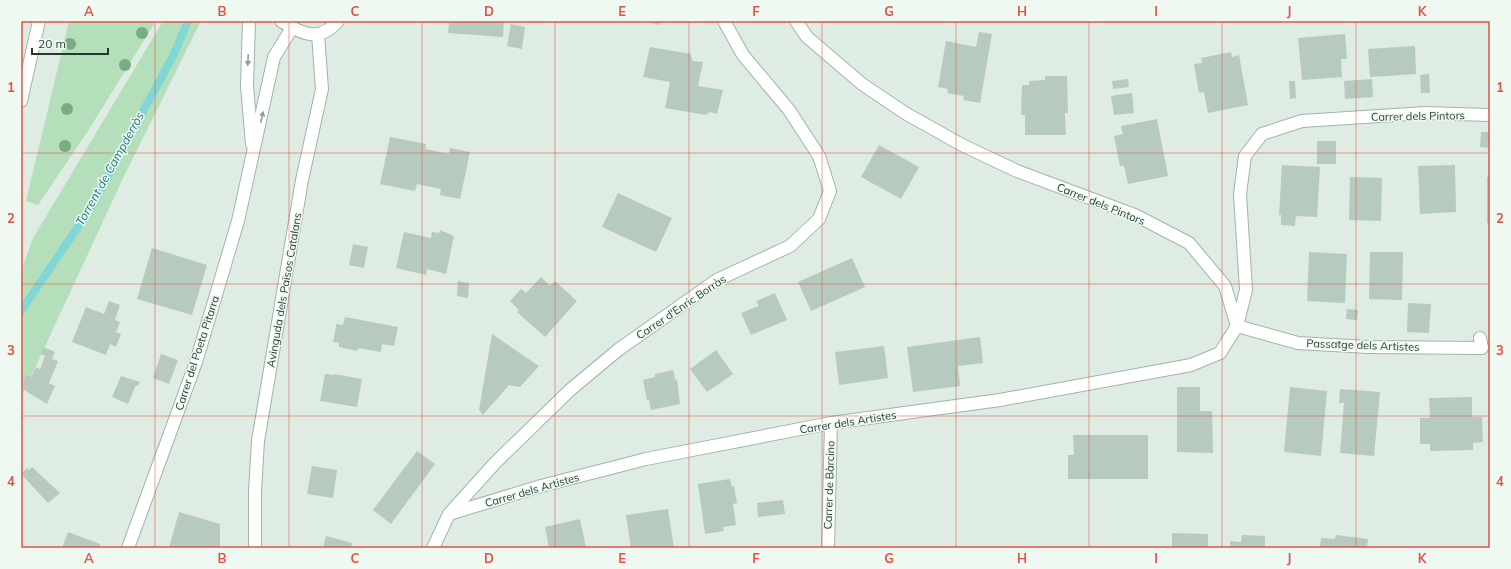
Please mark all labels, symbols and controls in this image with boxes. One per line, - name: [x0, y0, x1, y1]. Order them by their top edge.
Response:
- text: A: [84, 3, 94, 19]
- text: B: [218, 3, 227, 19]
- text: C: [351, 3, 360, 19]
- text: D: [484, 3, 494, 19]
- text: E: [618, 3, 626, 19]
- text: F: [752, 3, 760, 19]
- text: G: [884, 3, 894, 19]
- text: H: [1017, 3, 1027, 19]
- text: I: [1154, 3, 1158, 19]
- text: J: [1287, 3, 1291, 19]
- text: K: [1418, 3, 1428, 19]
- scale bar: [32, 30, 108, 56]
- text: 20 m: [38, 36, 66, 51]
- one-way arrow: [244, 54, 251, 66]
- text: 1: [7, 79, 15, 95]
- text: 1: [1496, 79, 1504, 95]
- street label: Carrer dels Pintors: [1371, 108, 1465, 124]
- water label: Torrent de Campderròs: [72, 109, 147, 228]
- one-way arrow: [259, 111, 265, 123]
- street label: Carrer dels Pintors: [1055, 180, 1147, 228]
- text: 2: [7, 210, 15, 226]
- text: 2: [1496, 210, 1504, 226]
- street label: Avinguda dels Països Catalans: [263, 211, 305, 369]
- street label: Carrer d'Enric Borràs: [633, 272, 729, 342]
- street label: Carrer del Poeta Pitarra: [172, 294, 222, 412]
- street label: Passatge dels Artistes: [1306, 336, 1420, 354]
- text: 3: [7, 342, 15, 358]
- text: 3: [1496, 342, 1504, 358]
- street label: Carrer dels Artistes: [799, 407, 897, 437]
- street label: Carrer de Bàrcino: [820, 440, 838, 530]
- street label: Carrer dels Artistes: [483, 470, 581, 510]
- text: 4: [7, 473, 15, 489]
- text: 4: [1496, 473, 1504, 489]
- text: A: [84, 550, 94, 566]
- text: B: [218, 550, 227, 566]
- text: C: [351, 550, 360, 566]
- text: D: [484, 550, 494, 566]
- text: E: [618, 550, 626, 566]
- text: F: [752, 550, 760, 566]
- text: G: [884, 550, 894, 566]
- text: H: [1017, 550, 1027, 566]
- text: I: [1154, 550, 1158, 566]
- text: J: [1287, 550, 1291, 566]
- text: K: [1418, 550, 1428, 566]

